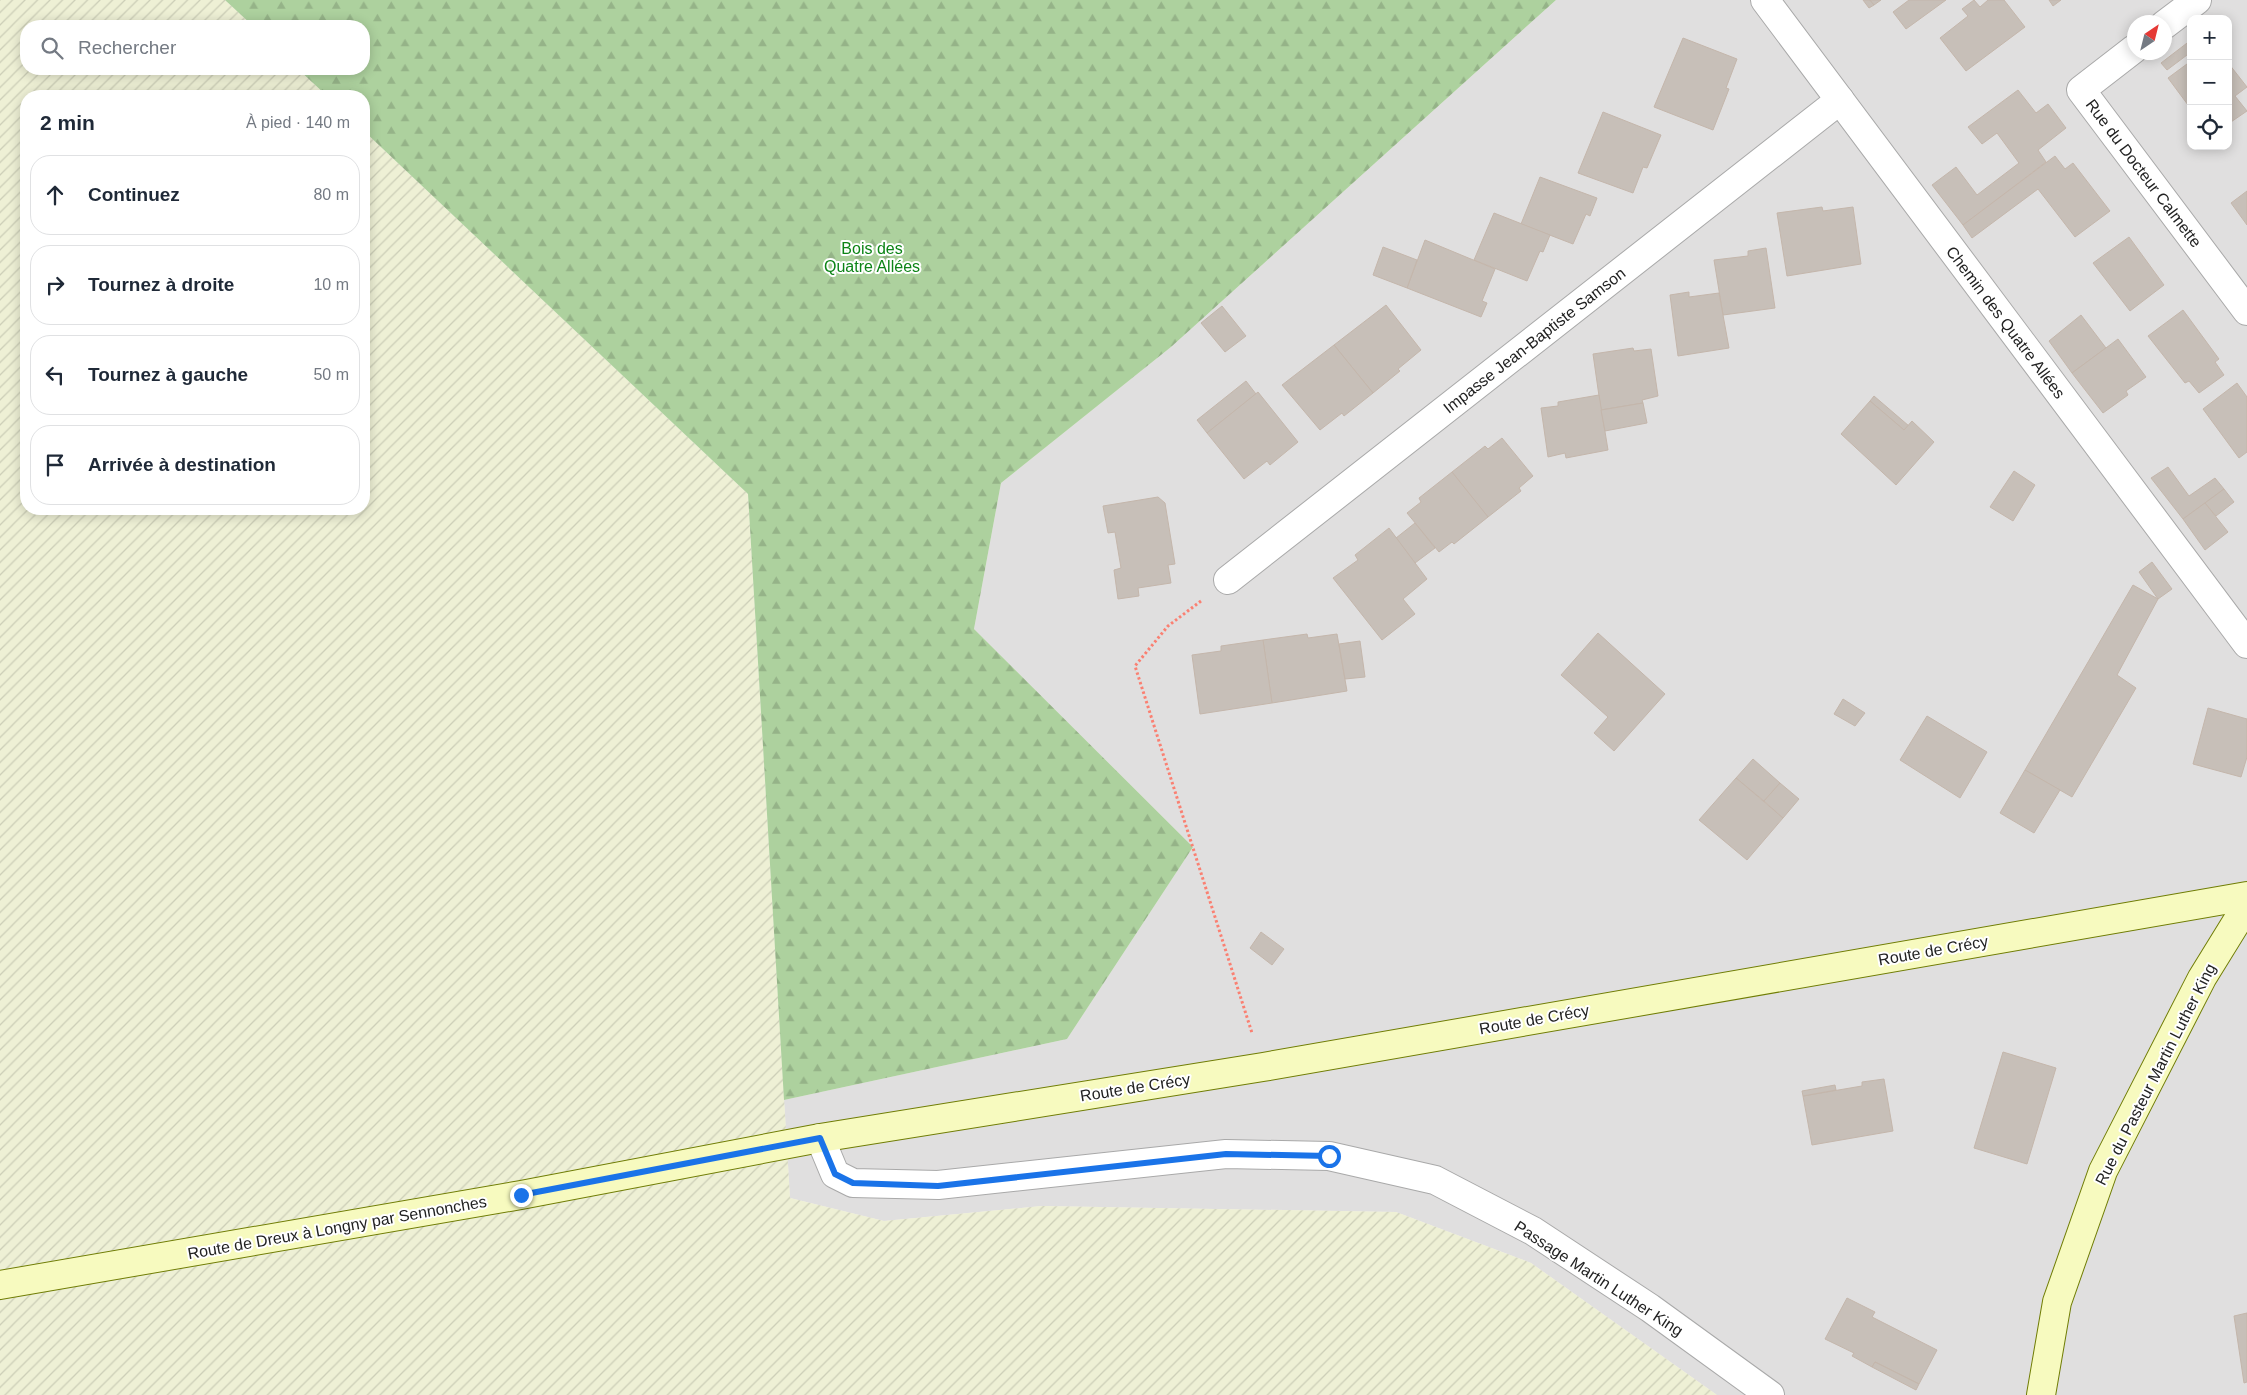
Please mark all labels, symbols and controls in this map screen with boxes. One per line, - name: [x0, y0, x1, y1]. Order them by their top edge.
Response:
- north arrow: [2127, 15, 2172, 60]
- map controls: [2187, 15, 2232, 150]
- button: +: [2187, 15, 2232, 60]
- search box: [20, 20, 370, 75]
- icon: search: [38, 34, 66, 62]
- text: Rechercher: [78, 37, 176, 58]
- button: −: [2187, 60, 2232, 105]
- street label: Rue du Docteur Calmette: [2082, 96, 2205, 251]
- button: locate: [2187, 105, 2232, 150]
- text: 2 min: [40, 111, 95, 134]
- text: À pied · 140 m: [246, 114, 350, 131]
- icon: ahead: [41, 181, 69, 209]
- text: Continuez: [88, 184, 180, 205]
- text: 80 m: [313, 186, 349, 203]
- park label: Bois des Quatre Allées: [824, 240, 920, 275]
- street label: Chemin des Quatre Allées: [1943, 243, 2068, 402]
- street label: Impasse Jean-Baptiste Samson: [1440, 264, 1629, 417]
- icon: right: [41, 271, 69, 299]
- text: Tournez à droite: [88, 274, 234, 295]
- text: 10 m: [313, 276, 349, 293]
- icon: left: [41, 361, 69, 389]
- text: Tournez à gauche: [88, 364, 248, 385]
- text: 50 m: [313, 366, 349, 383]
- icon: arrive: [41, 451, 69, 479]
- text: Arrivée à destination: [88, 454, 276, 475]
- street label: Route de Crécy: [1877, 932, 1989, 969]
- street label: Rue du Pasteur Martin Luther King: [2092, 961, 2219, 1188]
- street label: Route de Crécy: [1478, 1001, 1590, 1038]
- street label: Route de Crécy: [1079, 1070, 1191, 1105]
- route start: [1318, 1145, 1341, 1168]
- route end: [510, 1184, 533, 1207]
- street label: Route de Dreux à Longny par Sennonches: [186, 1193, 488, 1262]
- street label: Passage Martin Luther King: [1511, 1218, 1686, 1339]

